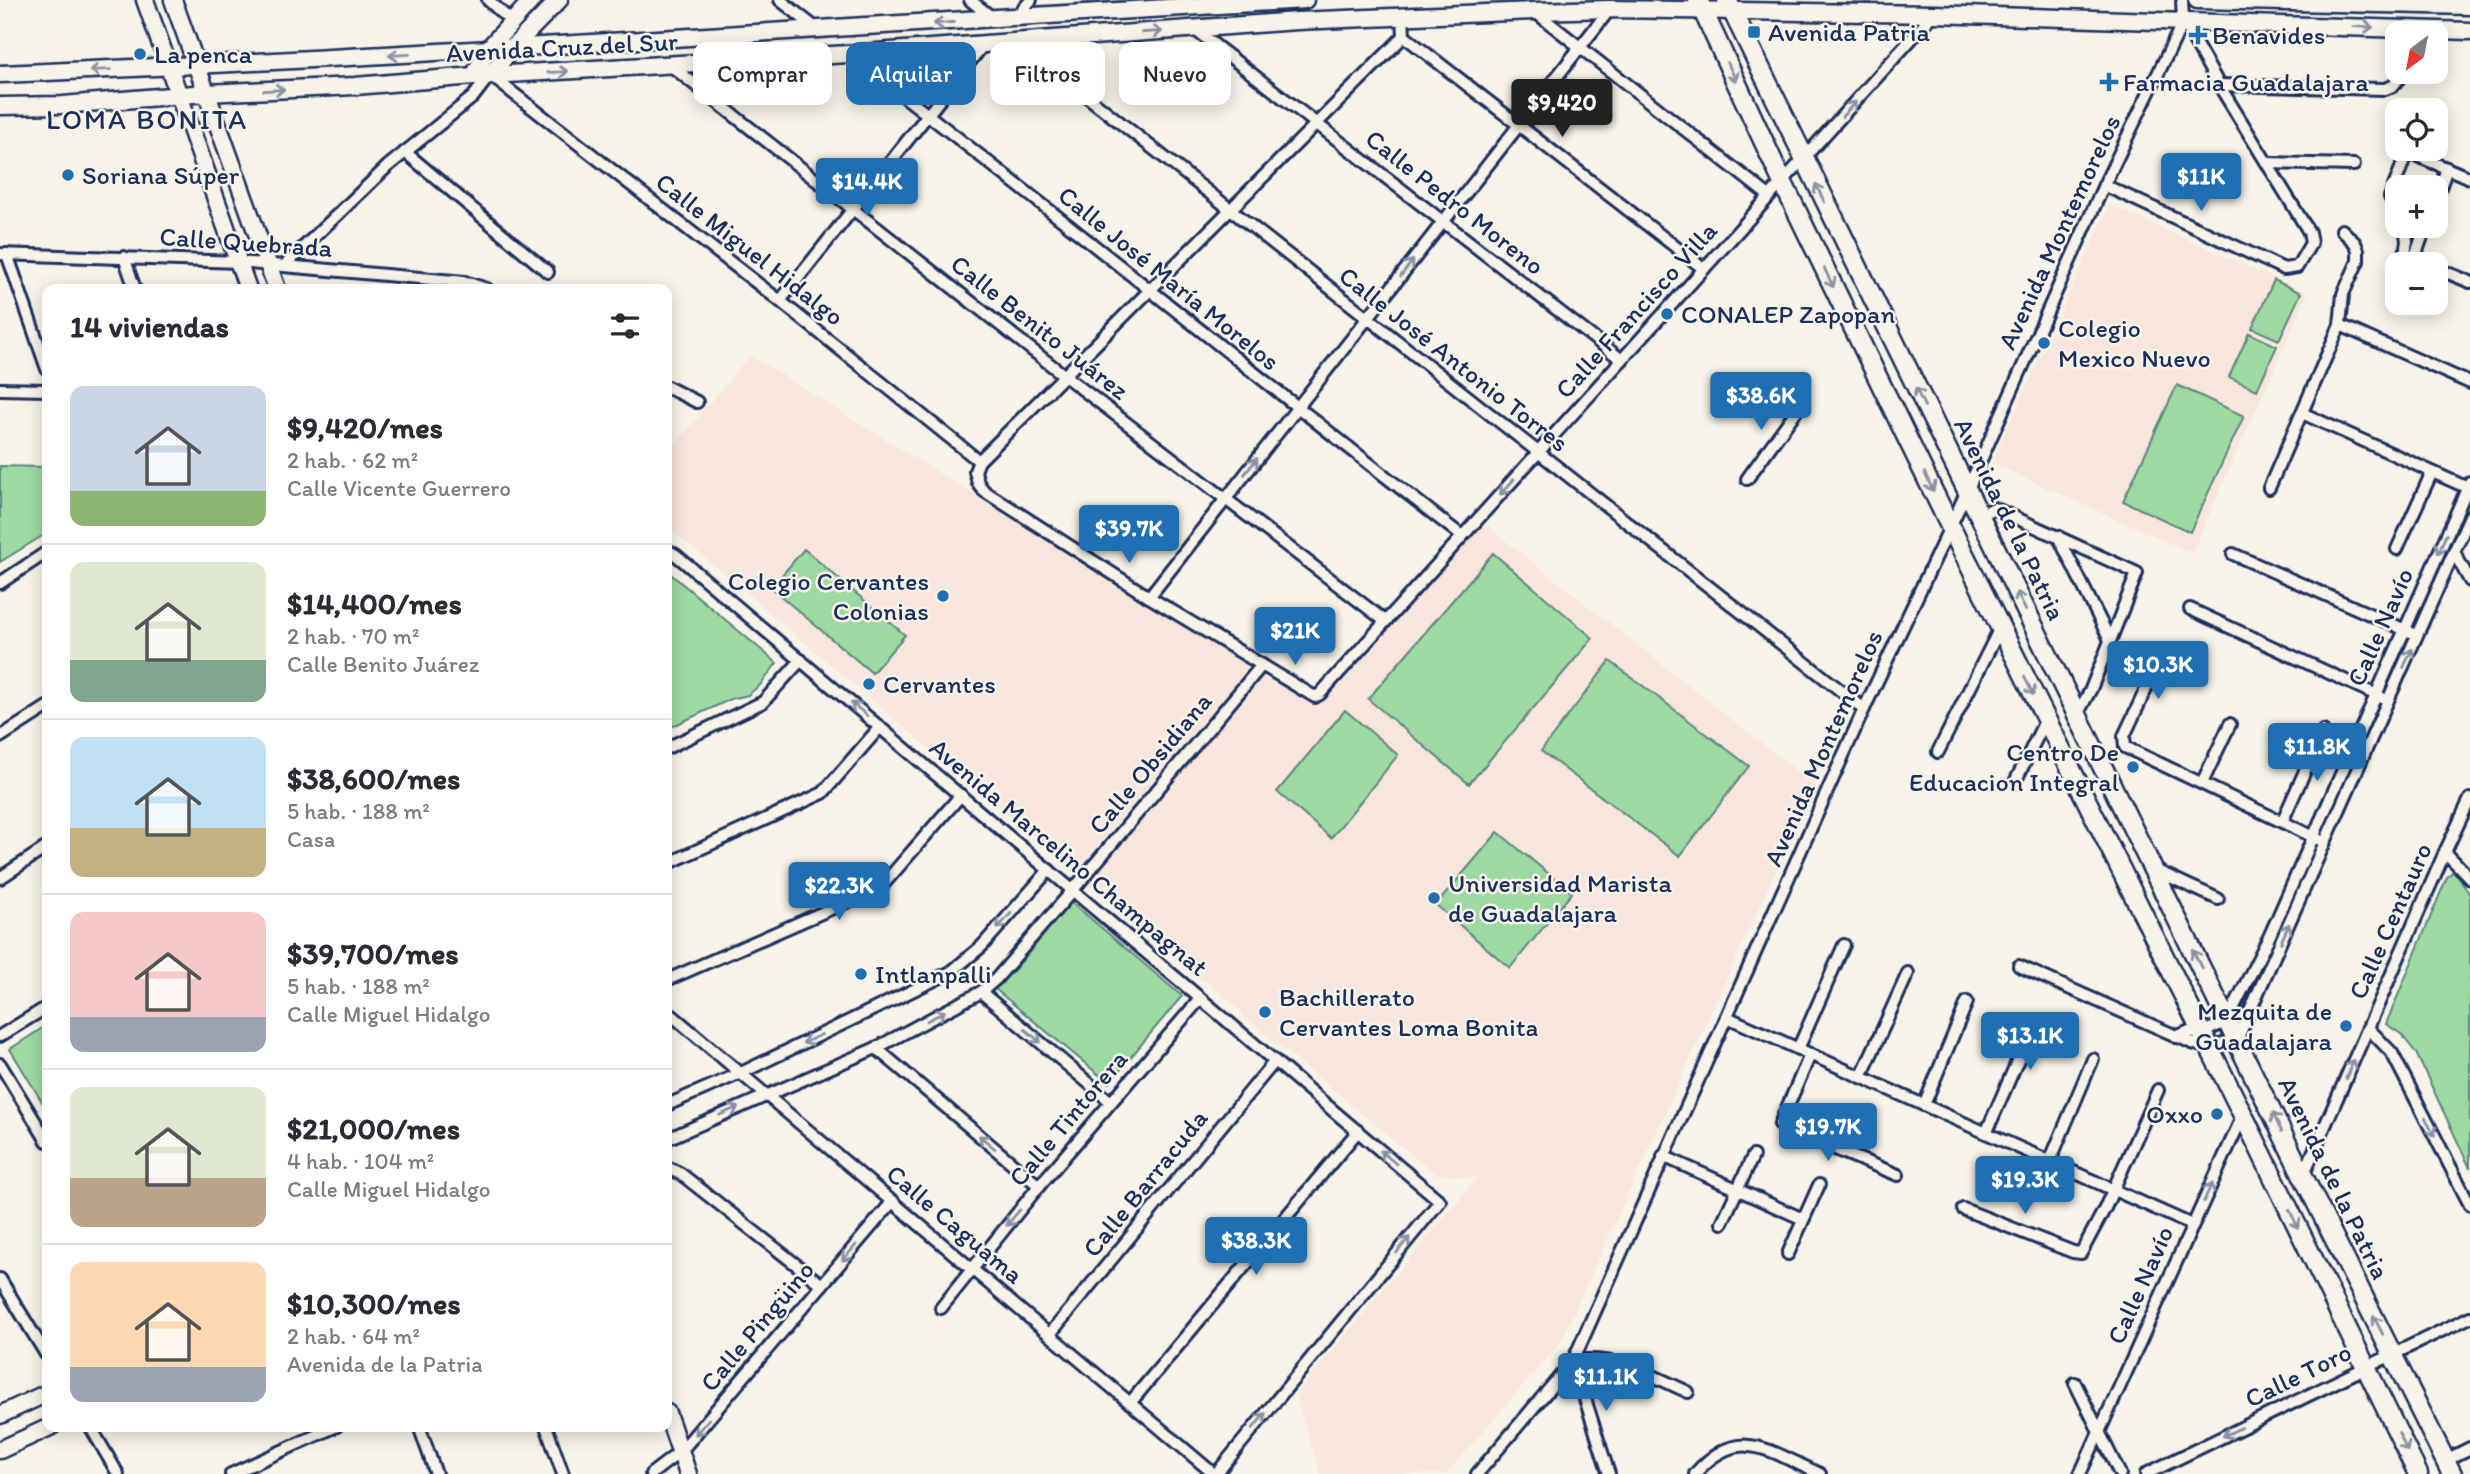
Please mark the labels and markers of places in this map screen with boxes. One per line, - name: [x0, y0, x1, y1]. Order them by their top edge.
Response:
- place label: Avenida Patria: [1768, 16, 1930, 48]
- place label: Benavides: [2212, 19, 2325, 51]
- marker: Avenida Patria: [1746, 24, 1762, 40]
- marker: Benavides: [2190, 27, 2206, 43]
- place label: La penca: [154, 38, 253, 70]
- marker: La penca: [132, 46, 148, 62]
- place label: Farmacia Guadalajara: [2123, 66, 2369, 98]
- marker: Farmacia Guadalajara: [2101, 74, 2117, 90]
- pin: $9,420: [1505, 80, 1619, 139]
- pin: $11K: [2160, 154, 2242, 213]
- pin: $14.4K: [810, 158, 924, 218]
- place label: Soriana Súper: [82, 159, 240, 191]
- marker: Soriana Súper: [60, 167, 76, 183]
- place label: CONALEP Zapopan: [1681, 298, 1896, 330]
- marker: CONALEP Zapopan: [1659, 306, 1675, 322]
- place label: Colegio Mexico Nuevo: [2058, 312, 2211, 374]
- marker: Colegio Mexico Nuevo: [2036, 335, 2052, 351]
- pin: $38.6K: [1704, 372, 1818, 432]
- pin: $39.7K: [1072, 505, 1186, 565]
- place label: Colegio Cervantes Colonias: [728, 565, 929, 627]
- marker: Colegio Cervantes Colonias: [935, 588, 951, 604]
- pin: $21K: [1254, 608, 1336, 667]
- pin: $10.3K: [2101, 642, 2215, 701]
- place label: Cervantes: [883, 668, 996, 700]
- marker: Cervantes: [861, 676, 877, 692]
- pin: $11.8K: [2260, 724, 2374, 783]
- place label: Centro De Educacion Integral: [1909, 736, 2119, 798]
- marker: Centro De Educacion Integral: [2125, 759, 2141, 775]
- pin: $22.3K: [782, 862, 896, 922]
- place label: Universidad Marista de Guadalajara: [1448, 867, 1672, 929]
- marker: Universidad Marista de Guadalajara: [1426, 890, 1442, 906]
- place label: Intlanpalli: [875, 958, 992, 990]
- marker: Intlanpalli: [853, 966, 869, 982]
- place label: Bachillerato Cervantes Loma Bonita: [1279, 981, 1538, 1043]
- place label: Mezquita de Guadalajara: [2195, 995, 2333, 1057]
- marker: Bachillerato Cervantes Loma Bonita: [1257, 1004, 1273, 1020]
- pin: $13.1K: [1973, 1012, 2087, 1072]
- marker: Mezquita de Guadalajara: [2338, 1018, 2354, 1034]
- place label: Oxxo: [2146, 1098, 2203, 1130]
- pin: $19.7K: [1771, 1104, 1885, 1163]
- marker: Oxxo: [2209, 1106, 2225, 1122]
- pin: $19.3K: [1968, 1156, 2082, 1216]
- pin: $38.3K: [1199, 1218, 1313, 1277]
- pin: $11.1K: [1549, 1354, 1663, 1413]

